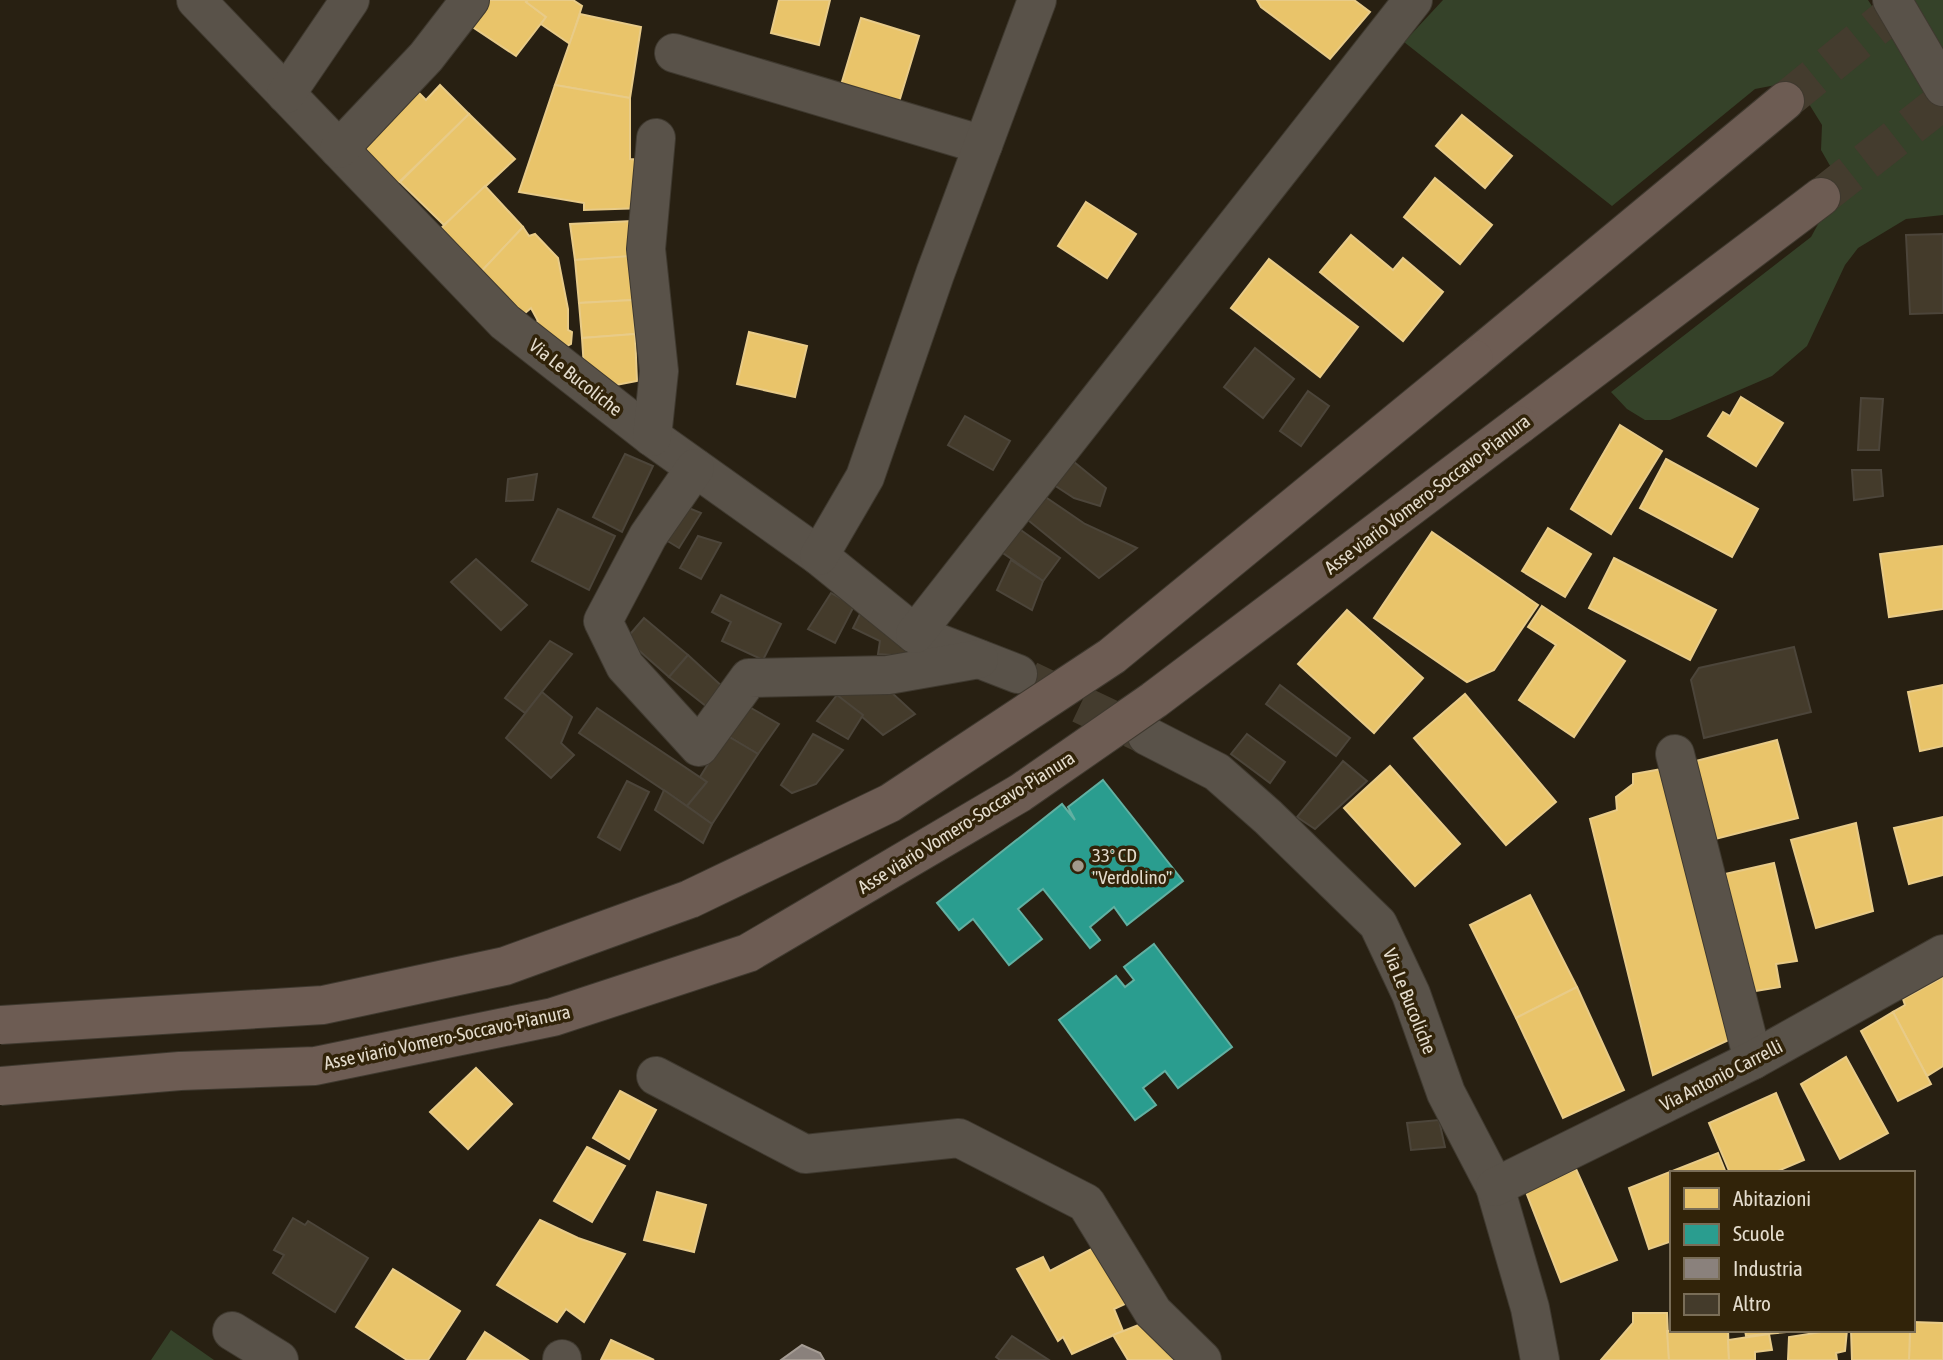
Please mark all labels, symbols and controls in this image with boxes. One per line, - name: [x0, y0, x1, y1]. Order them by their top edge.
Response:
- street label: Via Le Bucoliche: [525, 334, 627, 420]
- street label: Asse viario Vomero-Soccavo-Pianura: [1320, 410, 1534, 578]
- street label: Asse viario Vomero-Soccavo-Pianura: [854, 746, 1078, 898]
- place label: 33° CD "Verdolino": [1092, 844, 1172, 888]
- marker: 33° CD "Verdolino": [1070, 858, 1086, 874]
- street label: Via Le Bucoliche: [1379, 945, 1441, 1057]
- street label: Asse viario Vomero-Soccavo-Pianura: [322, 1000, 572, 1074]
- street label: Via Antonio Carrelli: [1656, 1035, 1786, 1115]
- legend: [1670, 1171, 1915, 1332]
- text: Abitazioni: [1733, 1186, 1811, 1210]
- text: Scuole: [1733, 1221, 1785, 1245]
- text: Industria: [1733, 1256, 1803, 1280]
- text: Altro: [1733, 1291, 1771, 1315]

